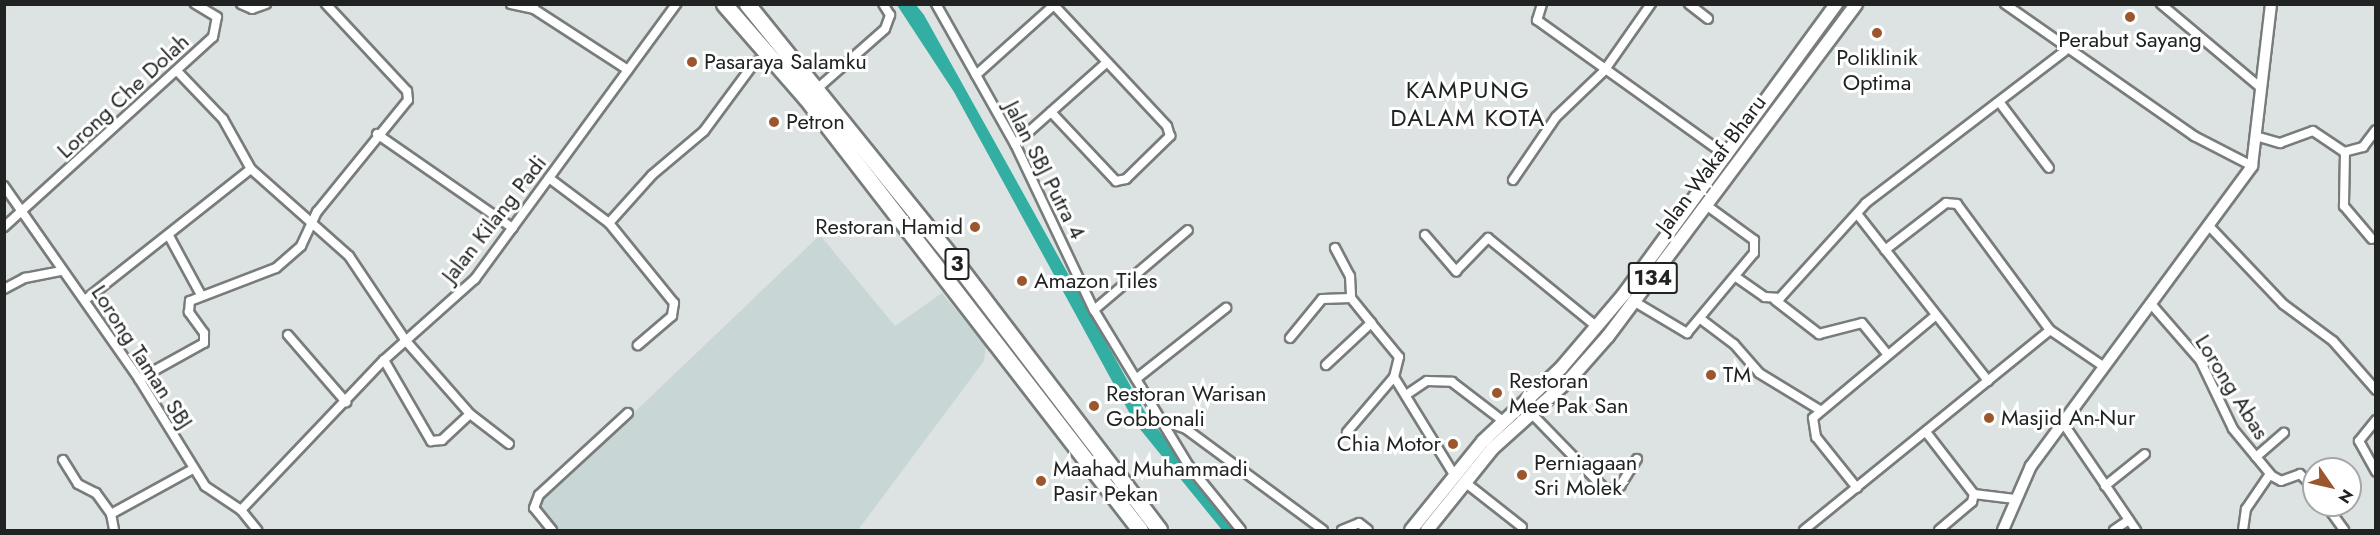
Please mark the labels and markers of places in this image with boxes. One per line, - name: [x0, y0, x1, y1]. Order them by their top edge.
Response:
- marker: Perabut Sayang: [2123, 10, 2137, 24]
- marker: Poliklinik Optima: [1868, 24, 1886, 42]
- place label: Perabut Sayang: [2058, 27, 2202, 53]
- place label: Poliklinik Optima: [1836, 44, 1918, 96]
- place label: Pasaraya Salamku: [704, 49, 867, 75]
- marker: Pasaraya Salamku: [685, 55, 699, 69]
- place label: Petron: [786, 109, 845, 135]
- marker: Petron: [767, 115, 781, 129]
- place label: Restoran Hamid: [815, 214, 963, 240]
- marker: Restoran Hamid: [968, 220, 982, 234]
- place label: Amazon Tiles: [1034, 268, 1157, 294]
- marker: Amazon Tiles: [1015, 274, 1029, 288]
- place label: TM: [1723, 362, 1751, 388]
- place label: Restoran Mee Pak San: [1509, 367, 1629, 418]
- marker: TM: [1704, 368, 1718, 382]
- place label: Restoran Warisan Gobbonali: [1106, 380, 1267, 432]
- marker: Restoran Mee Pak San: [1490, 386, 1504, 400]
- marker: Restoran Warisan Gobbonali: [1087, 399, 1101, 413]
- place label: Masjid An-Nur: [2001, 405, 2135, 431]
- marker: Masjid An-Nur: [1982, 411, 1996, 425]
- place label: Chia Motor: [1337, 431, 1441, 457]
- marker: Chia Motor: [1446, 437, 1460, 451]
- place label: Perniagaan Sri Molek: [1534, 449, 1637, 500]
- place label: Maahad Muhammadi Pasir Pekan: [1053, 455, 1248, 506]
- marker: Perniagaan Sri Molek: [1515, 468, 1529, 482]
- marker: Maahad Muhammadi Pasir Pekan: [1034, 474, 1048, 488]

